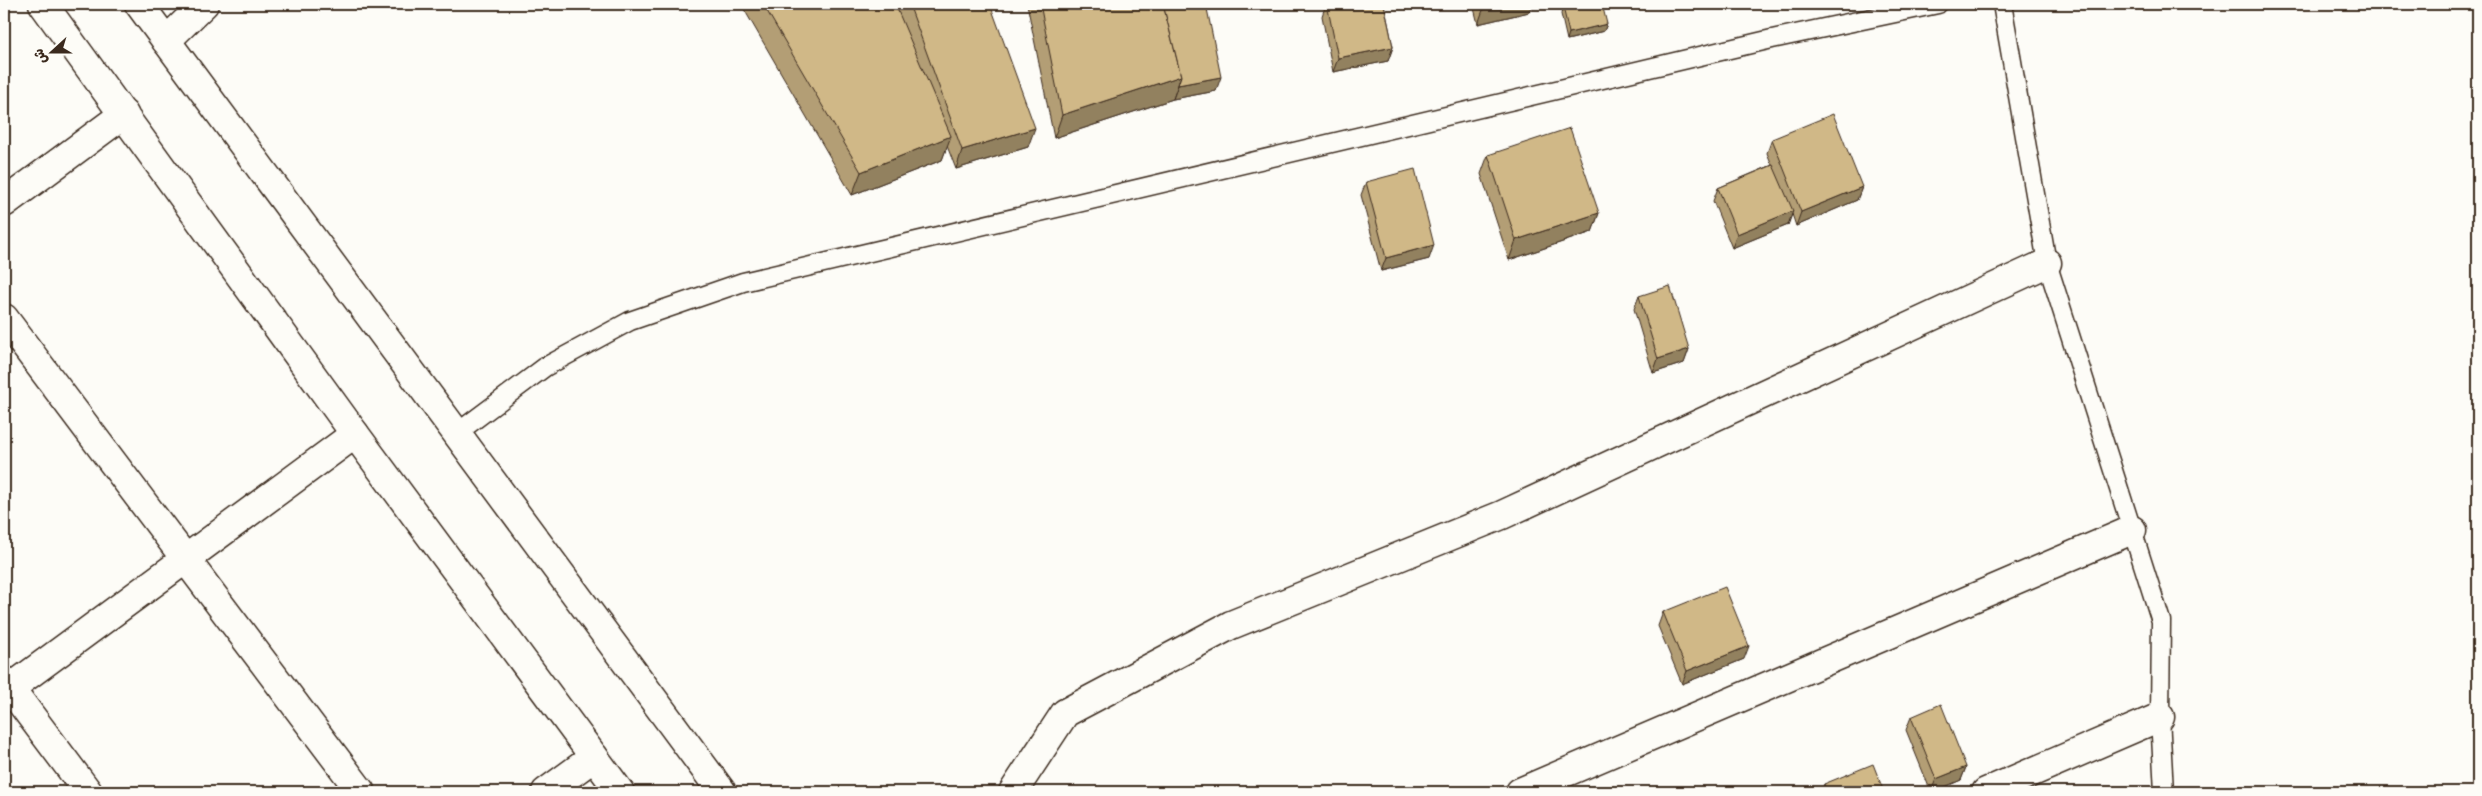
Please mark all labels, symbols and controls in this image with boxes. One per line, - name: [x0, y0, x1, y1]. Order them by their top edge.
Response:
- north arrow: [28, 28, 78, 78]
- text: ش: [28, 46, 51, 67]

